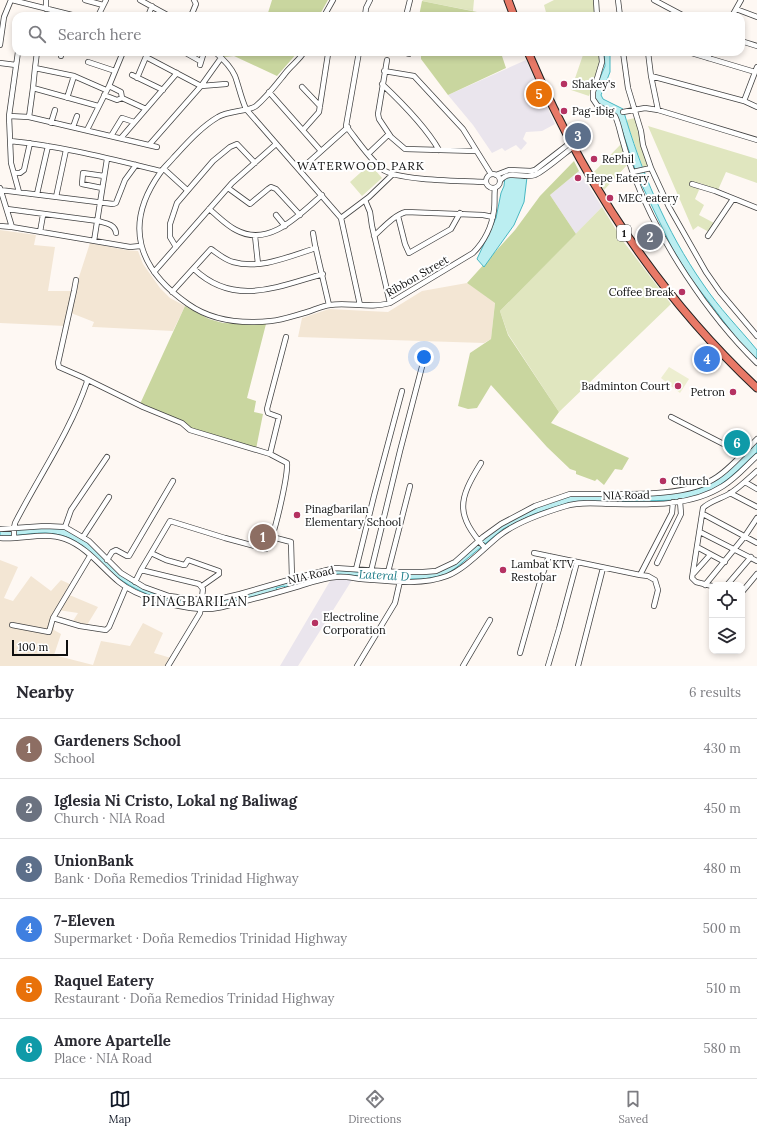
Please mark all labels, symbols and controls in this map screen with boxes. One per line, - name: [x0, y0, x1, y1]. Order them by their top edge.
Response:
- search box: [12, 12, 745, 56]
- icon: search: [26, 23, 48, 45]
- text: Search here: [58, 25, 141, 44]
- place label: Shakey's: [572, 77, 615, 91]
- pin: 5: [526, 79, 552, 109]
- marker: Shakey's: [559, 79, 569, 89]
- place label: Pag-ibig: [572, 104, 615, 118]
- marker: Pag-ibig: [559, 106, 569, 116]
- pin: 3: [565, 121, 591, 151]
- place label: RePhil: [602, 152, 634, 166]
- marker: RePhil: [589, 154, 599, 164]
- district label: WATERWOOD PARK: [297, 158, 425, 173]
- place label: Hepe Eatery: [586, 171, 649, 185]
- marker: Hepe Eatery: [573, 173, 583, 183]
- place label: MEC eatery: [618, 191, 678, 205]
- marker: MEC eatery: [605, 193, 615, 203]
- pin: 2: [637, 222, 663, 252]
- road number: 1: [617, 225, 631, 241]
- street label: Ribbon Street: [383, 252, 451, 300]
- place label: Coffee Break: [609, 285, 674, 299]
- marker: Coffee Break: [677, 287, 687, 297]
- pin: 4: [694, 344, 720, 374]
- your location: [414, 347, 434, 367]
- place label: Badminton Court: [581, 379, 671, 393]
- marker: Badminton Court: [673, 381, 683, 391]
- place label: Petron: [691, 385, 725, 399]
- marker: Petron: [728, 387, 738, 397]
- pin: 6: [724, 428, 750, 458]
- place label: Church: [671, 474, 709, 488]
- marker: Church: [658, 476, 668, 486]
- street label: NIA Road: [602, 488, 650, 502]
- place label: Pinagbarilan Elementary School: [305, 502, 401, 529]
- marker: Pinagbarilan Elementary School: [292, 510, 302, 520]
- pin: 1: [250, 522, 276, 552]
- place label: Lambat KTV Restobar: [511, 557, 575, 584]
- street label: NIA Road: [286, 563, 336, 587]
- marker: Lambat KTV Restobar: [498, 565, 508, 575]
- water label: Lateral D: [358, 566, 410, 584]
- map controls: [709, 582, 745, 654]
- button: locate: [709, 582, 745, 618]
- district label: PINAGBARILAN: [142, 593, 248, 610]
- place label: Electroline Corporation: [323, 610, 386, 637]
- marker: Electroline Corporation: [310, 618, 320, 628]
- button: layers: [709, 618, 745, 654]
- scale bar: [12, 638, 68, 657]
- text: 100 m: [18, 640, 48, 654]
- text: Nearby: [16, 681, 74, 703]
- text: 6 results: [689, 684, 741, 701]
- text: Gardeners School: [54, 731, 181, 750]
- text: 1: [26, 740, 32, 757]
- text: 430 m: [704, 740, 741, 757]
- text: School: [54, 750, 95, 767]
- text: Iglesia Ni Cristo, Lokal ng Baliwag: [54, 791, 297, 810]
- text: 2: [26, 800, 32, 817]
- text: 450 m: [704, 800, 741, 817]
- text: Church · NIA Road: [54, 810, 165, 827]
- text: UnionBank: [54, 851, 134, 870]
- text: 3: [25, 860, 33, 877]
- text: 480 m: [704, 860, 741, 877]
- text: Bank · Doña Remedios Trinidad Highway: [54, 870, 299, 887]
- text: 7-Eleven: [54, 911, 115, 930]
- text: 4: [25, 920, 33, 937]
- text: 500 m: [703, 920, 741, 937]
- text: Supermarket · Doña Remedios Trinidad Highway: [54, 930, 347, 947]
- text: Raquel Eatery: [54, 971, 154, 990]
- text: 5: [25, 980, 33, 997]
- text: 510 m: [706, 980, 741, 997]
- text: Restaurant · Doña Remedios Trinidad Highway: [54, 990, 334, 1007]
- text: Amore Apartelle: [54, 1031, 171, 1050]
- text: 6: [25, 1040, 33, 1057]
- text: 580 m: [703, 1040, 741, 1057]
- text: Place · NIA Road: [54, 1050, 152, 1067]
- tab: Map: [109, 1088, 131, 1126]
- tab: Directions: [348, 1088, 401, 1126]
- tab: Saved: [619, 1088, 648, 1126]

